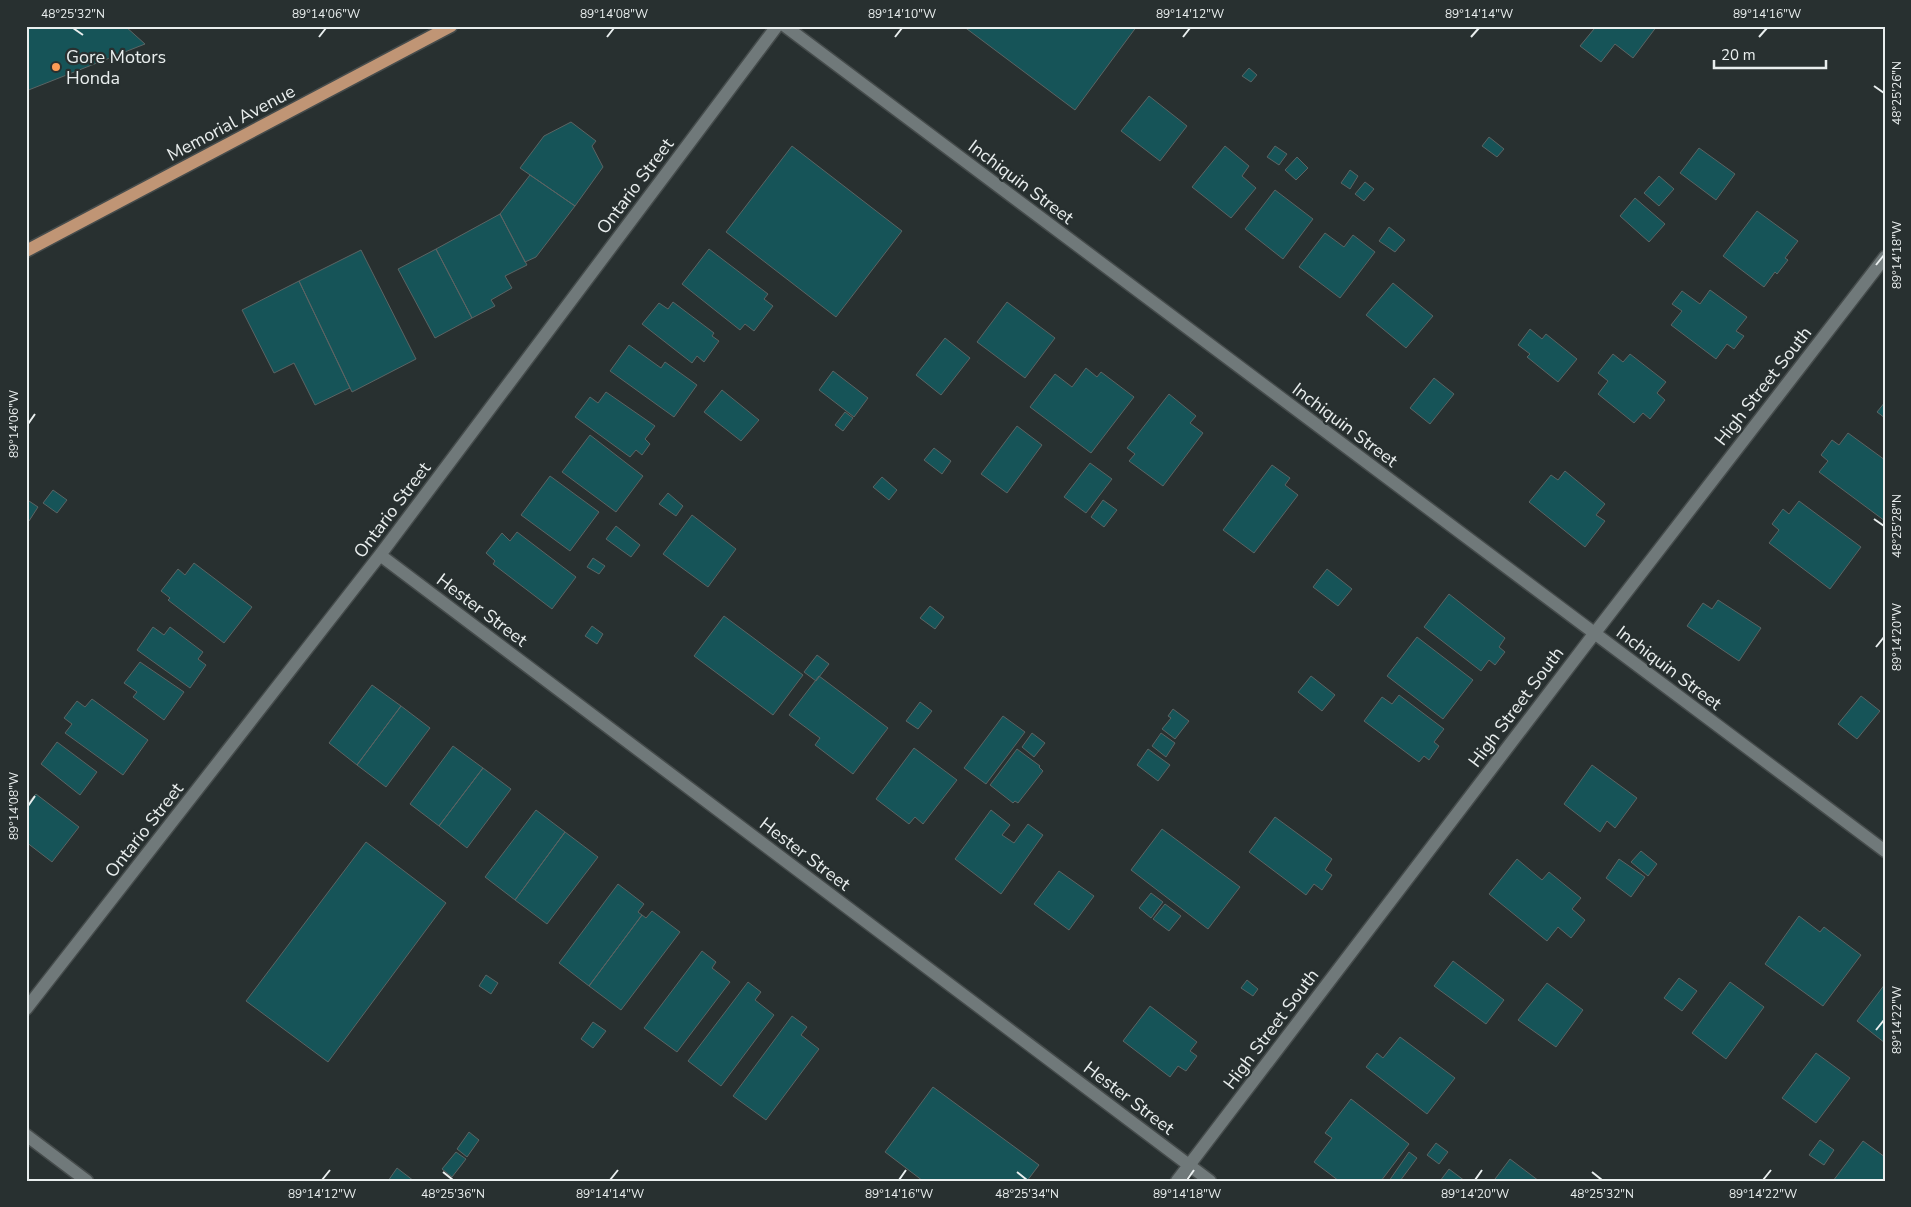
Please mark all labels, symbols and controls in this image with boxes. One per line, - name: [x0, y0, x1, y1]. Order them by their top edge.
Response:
- text: 48°25'32"N: [41, 6, 105, 22]
- text: 89°14'06"W: [292, 6, 360, 22]
- text: 89°14'08"W: [580, 6, 648, 22]
- text: 89°14'10"W: [868, 6, 936, 22]
- text: 89°14'12"W: [1156, 6, 1224, 22]
- text: 89°14'14"W: [1445, 6, 1513, 22]
- text: 89°14'16"W: [1733, 6, 1801, 22]
- scale bar: [1714, 38, 1826, 70]
- place label: Gore Motors Honda: [66, 45, 166, 90]
- text: 20 m: [1721, 45, 1756, 65]
- marker: Gore Motors Honda: [50, 61, 62, 73]
- text: 48°25'26"N: [1889, 61, 1905, 125]
- street label: Memorial Avenue: [163, 79, 299, 167]
- street label: Ontario Street: [591, 133, 679, 239]
- street label: Inchiquin Street: [963, 134, 1079, 230]
- text: 89°14'18"W: [1889, 221, 1905, 289]
- street label: High Street South: [1709, 322, 1817, 450]
- street label: Inchiquin Street: [1287, 377, 1403, 473]
- text: 89°14'06"W: [6, 390, 22, 458]
- street label: Ontario Street: [348, 457, 436, 563]
- text: 48°25'28"N: [1889, 494, 1905, 558]
- street label: Hester Street: [432, 568, 533, 652]
- text: 89°14'20"W: [1889, 603, 1905, 671]
- street label: Inchiquin Street: [1611, 620, 1727, 716]
- street label: High Street South: [1463, 642, 1569, 772]
- text: 89°14'08"W: [6, 772, 22, 840]
- street label: Ontario Street: [99, 777, 189, 882]
- street label: Hester Street: [755, 812, 856, 896]
- street label: High Street South: [1218, 964, 1324, 1094]
- text: 89°14'22"W: [1889, 986, 1905, 1054]
- street label: Hester Street: [1079, 1056, 1180, 1140]
- text: 89°14'12"W: [288, 1186, 356, 1202]
- text: 48°25'36"N: [421, 1186, 485, 1202]
- text: 89°14'14"W: [576, 1186, 644, 1202]
- text: 89°14'16"W: [865, 1186, 933, 1202]
- text: 48°25'34"N: [995, 1186, 1059, 1202]
- text: 89°14'18"W: [1153, 1186, 1221, 1202]
- text: 89°14'20"W: [1441, 1186, 1509, 1202]
- text: 48°25'32"N: [1570, 1186, 1634, 1202]
- text: 89°14'22"W: [1729, 1186, 1797, 1202]

